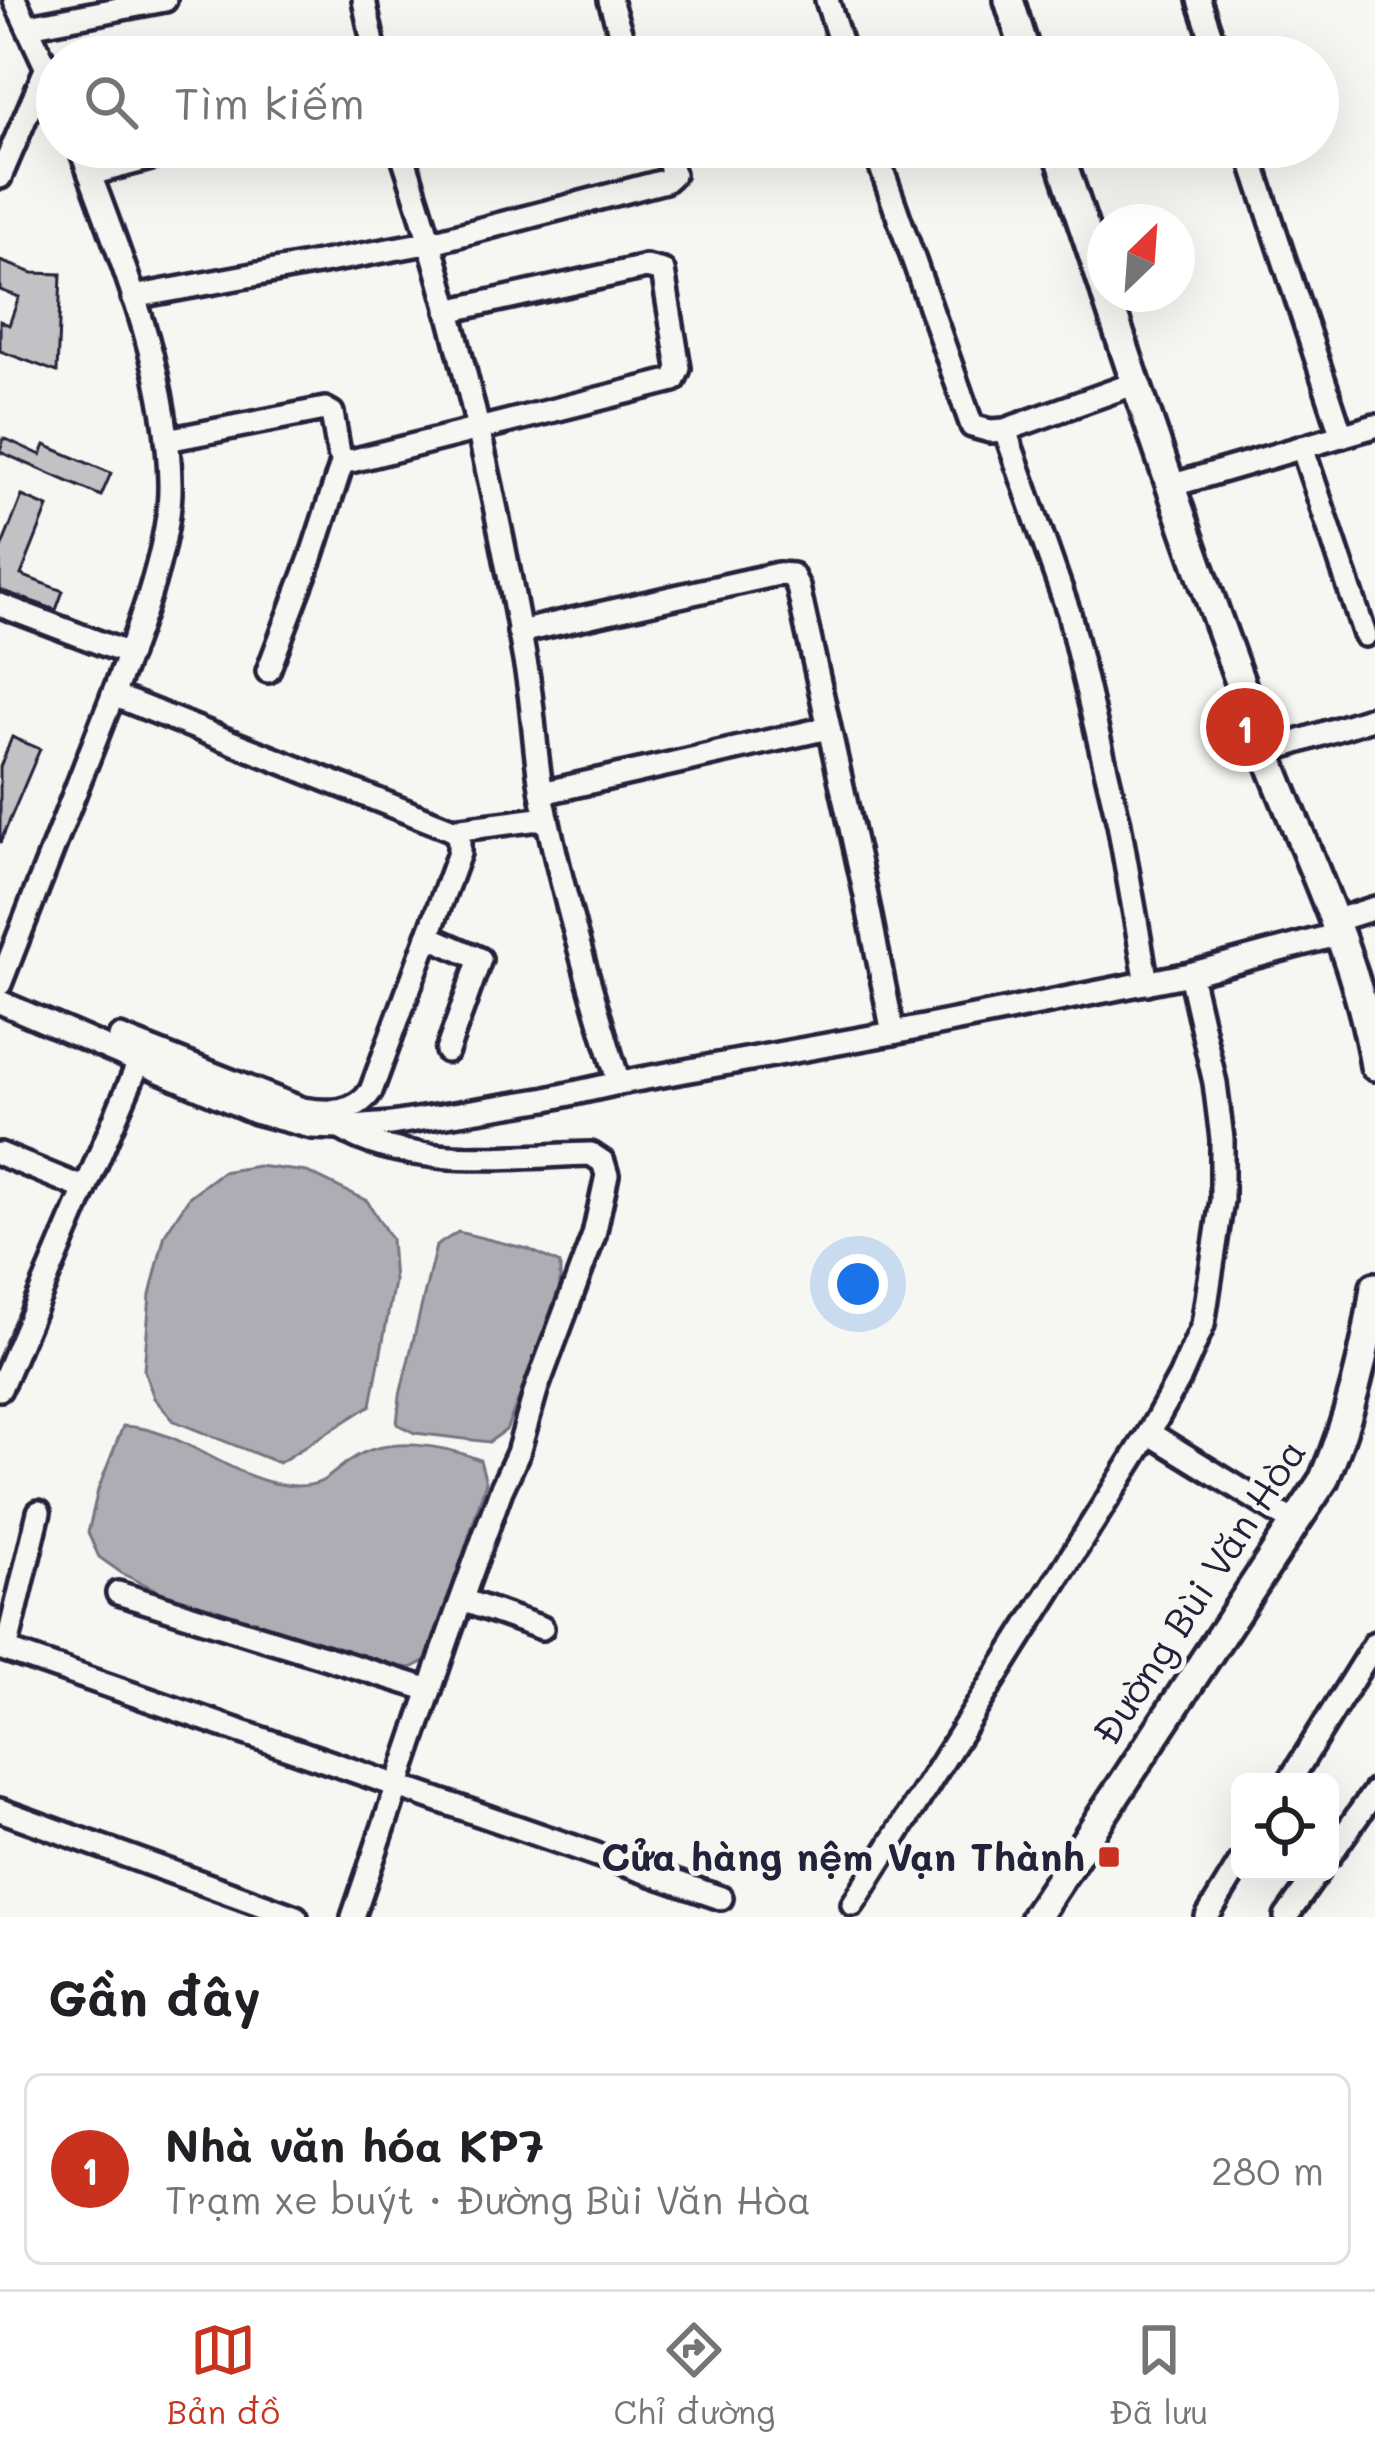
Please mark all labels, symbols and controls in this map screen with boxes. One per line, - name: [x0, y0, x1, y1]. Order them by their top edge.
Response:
- search box: [36, 36, 1339, 168]
- icon: search: [78, 69, 144, 135]
- text: Tìm kiếm: [174, 73, 365, 131]
- north arrow: [1087, 204, 1195, 312]
- pin: 1: [1206, 682, 1284, 772]
- your location: [828, 1254, 888, 1314]
- street label: Đường Bùi Văn Hòa: [1080, 1429, 1317, 1754]
- map controls: [1231, 1773, 1339, 1881]
- button: locate: [1231, 1773, 1339, 1881]
- place label: Cửa hàng nệm Vạn Thành: [601, 1830, 1085, 1881]
- marker: Cửa hàng nệm Vạn Thành: [1096, 1844, 1122, 1870]
- text: Gần đây: [48, 1962, 261, 2029]
- text: Nhà văn hóa KP7: [165, 2115, 544, 2173]
- text: 1: [81, 2144, 99, 2195]
- text: 280 m: [1211, 2144, 1324, 2195]
- text: Trạm xe buýt · Đường Bùi Văn Hòa: [165, 2173, 811, 2224]
- tab: Bản đồ: [167, 2317, 280, 2432]
- tab: Chỉ đường: [613, 2317, 775, 2432]
- tab: Đã lưu: [1109, 2317, 1208, 2432]

